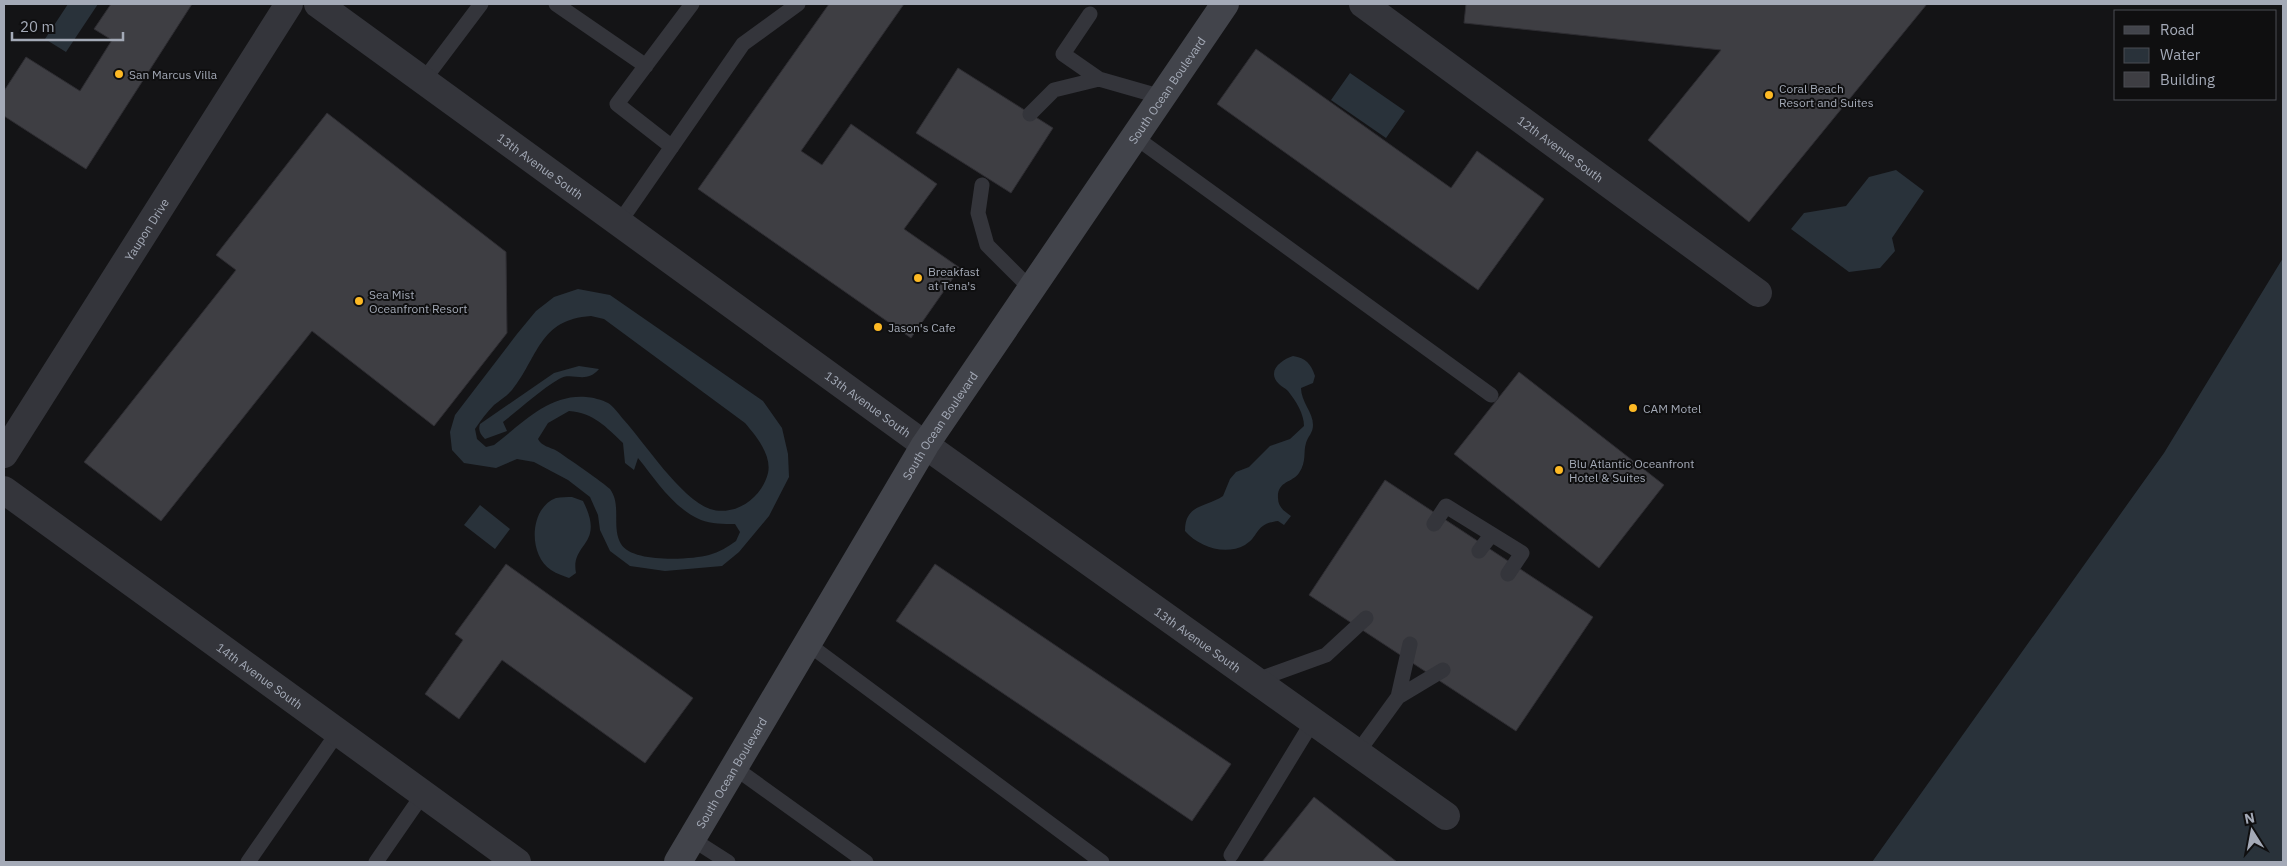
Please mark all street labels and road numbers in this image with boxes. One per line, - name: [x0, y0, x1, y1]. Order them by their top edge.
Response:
- street label: South Ocean Boulevard: [1125, 34, 1208, 146]
- street label: 12th Avenue South: [1515, 112, 1607, 185]
- street label: 13th Avenue South: [494, 129, 586, 202]
- street label: Yaupon Drive: [121, 195, 172, 263]
- street label: 13th Avenue South: [822, 367, 914, 440]
- street label: South Ocean Boulevard: [899, 368, 980, 482]
- street label: 13th Avenue South: [1152, 603, 1244, 675]
- street label: 14th Avenue South: [214, 639, 306, 712]
- street label: South Ocean Boulevard: [692, 714, 770, 831]

